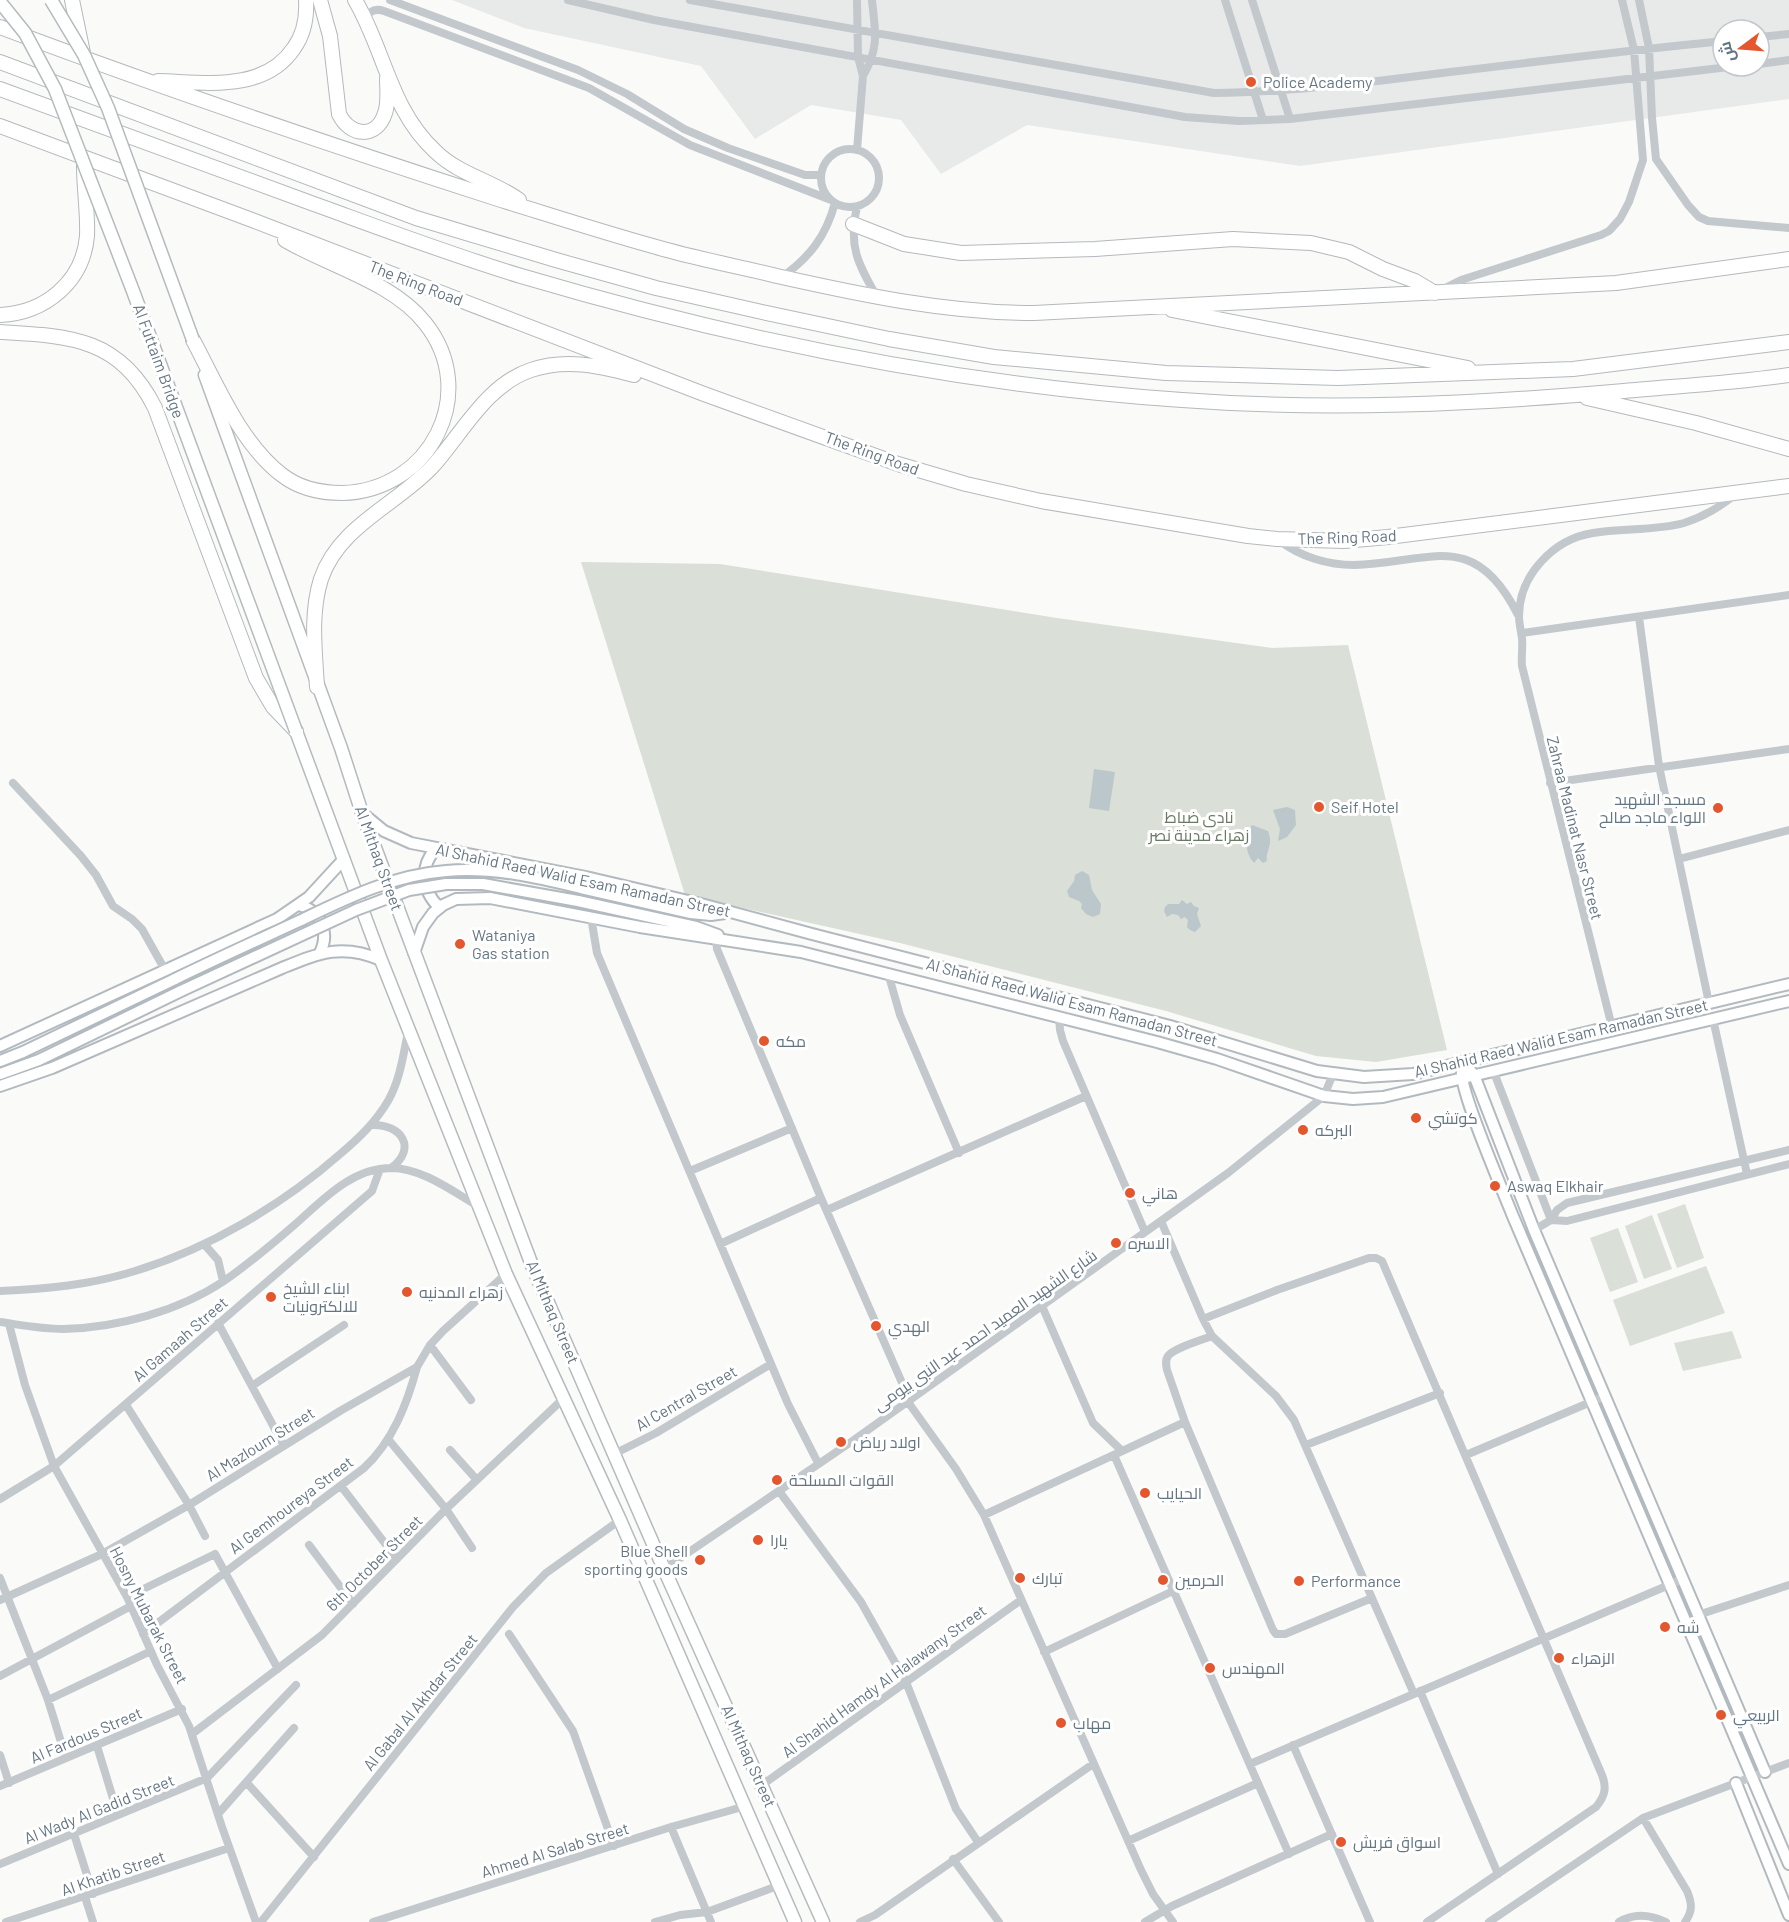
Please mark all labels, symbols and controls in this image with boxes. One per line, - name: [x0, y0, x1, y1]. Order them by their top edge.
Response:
- north arrow: [1711, 18, 1771, 78]
- text: ش: [1714, 40, 1739, 65]
- place label: Police Academy: [1263, 72, 1373, 91]
- marker: Police Academy: [1244, 75, 1258, 89]
- street label: The Ring Road: [367, 256, 466, 309]
- street label: Al Futtaim Bridge: [130, 301, 189, 421]
- street label: The Ring Road: [822, 427, 922, 478]
- street label: The Ring Road: [1297, 525, 1397, 548]
- street label: Zahraa Madinat Nasr Street: [1543, 734, 1608, 922]
- place label: مسجد الشهيد اللواء ماجد صالح: [1599, 789, 1706, 829]
- place label: Seif Hotel: [1331, 797, 1399, 816]
- marker: Seif Hotel: [1312, 800, 1326, 814]
- marker: مسجد الشهيد اللواء ماجد صالح: [1711, 801, 1725, 815]
- street label: Al Mithaq Street: [352, 803, 407, 913]
- park label: نادى ضباط زهراء مدينة نصر: [1148, 807, 1249, 845]
- street label: Al Shahid Raed Walid Esam Ramadan Street: [434, 839, 732, 920]
- place label: Wataniya Gas station: [472, 925, 550, 962]
- marker: Wataniya Gas station: [453, 937, 467, 951]
- street label: Al Shahid Raed Walid Esam Ramadan Street: [924, 953, 1220, 1050]
- street label: Al Shahid Raed Walid Esam Ramadan Street: [1412, 994, 1710, 1081]
- place label: مكه: [776, 1031, 806, 1050]
- marker: مكه: [757, 1034, 771, 1048]
- place label: كوتشي: [1428, 1108, 1478, 1131]
- marker: كوتشي: [1409, 1111, 1423, 1125]
- place label: البركه: [1315, 1120, 1352, 1140]
- marker: البركه: [1296, 1123, 1310, 1137]
- place label: Aswaq Elkhair: [1507, 1176, 1604, 1195]
- marker: Aswaq Elkhair: [1488, 1179, 1502, 1193]
- place label: هاني: [1142, 1183, 1178, 1207]
- marker: هاني: [1123, 1186, 1137, 1200]
- place label: الاسره: [1128, 1233, 1170, 1253]
- marker: الاسره: [1109, 1236, 1123, 1250]
- street label: شارع الشهيد العميد احمد عبد النبى بيومى: [869, 1245, 1102, 1417]
- street label: Al Mithaq Street: [523, 1257, 584, 1366]
- place label: ابناء الشيخ للالكترونيات: [283, 1278, 358, 1316]
- place label: زهراء المدنيه: [419, 1282, 503, 1302]
- marker: زهراء المدنيه: [400, 1285, 414, 1299]
- marker: ابناء الشيخ للالكترونيات: [264, 1290, 278, 1304]
- street label: Al Gamaah Street: [128, 1292, 231, 1385]
- place label: الهدي: [888, 1316, 930, 1340]
- marker: الهدي: [869, 1319, 883, 1333]
- street label: Al Central Street: [632, 1361, 740, 1434]
- street label: Al Mazloum Street: [202, 1403, 318, 1485]
- place label: اولاد رياض: [853, 1432, 921, 1453]
- marker: اولاد رياض: [834, 1435, 848, 1449]
- street label: Al Gemhoureya Street: [225, 1452, 356, 1557]
- place label: القوات المسلحة: [789, 1470, 894, 1490]
- marker: القوات المسلحة: [770, 1473, 784, 1487]
- place label: الحيايب: [1157, 1483, 1202, 1503]
- marker: الحيايب: [1138, 1486, 1152, 1500]
- street label: 6th October Street: [322, 1511, 426, 1615]
- place label: يارا: [770, 1530, 788, 1550]
- marker: يارا: [751, 1533, 765, 1547]
- place label: Blue Shell sporting goods: [584, 1541, 688, 1578]
- street label: Hosny Mubarak Street: [107, 1543, 192, 1687]
- marker: Blue Shell sporting goods: [693, 1553, 707, 1567]
- place label: تبارك: [1032, 1568, 1063, 1588]
- place label: الحرمين: [1175, 1570, 1224, 1591]
- marker: تبارك: [1013, 1571, 1027, 1585]
- place label: Performance: [1311, 1571, 1401, 1590]
- marker: الحرمين: [1156, 1573, 1170, 1587]
- marker: Performance: [1292, 1574, 1306, 1588]
- street label: Al Shahid Hamdy Al Halawany Street: [778, 1600, 989, 1761]
- place label: شه: [1677, 1617, 1699, 1636]
- marker: شه: [1658, 1620, 1672, 1634]
- street label: Al Gabal Al Akhdar Street: [359, 1629, 481, 1774]
- place label: الزهراء: [1571, 1648, 1615, 1668]
- marker: الزهراء: [1552, 1651, 1566, 1665]
- place label: المهندس: [1222, 1658, 1285, 1679]
- marker: المهندس: [1203, 1661, 1217, 1675]
- street label: Al Mithaq Street: [718, 1701, 781, 1810]
- street label: Al Fardous Street: [27, 1702, 145, 1767]
- place label: الربيعي: [1733, 1705, 1780, 1729]
- marker: الربيعي: [1714, 1708, 1728, 1722]
- place label: مهاب: [1073, 1713, 1111, 1734]
- marker: مهاب: [1054, 1716, 1068, 1730]
- street label: Al Wady Al Gadid Street: [21, 1770, 177, 1847]
- street label: Ahmed Al Salab Street: [479, 1818, 631, 1881]
- place label: اسواق فريش: [1353, 1832, 1441, 1853]
- marker: اسواق فريش: [1334, 1835, 1348, 1849]
- street label: Al Khatib Street: [58, 1846, 167, 1899]

